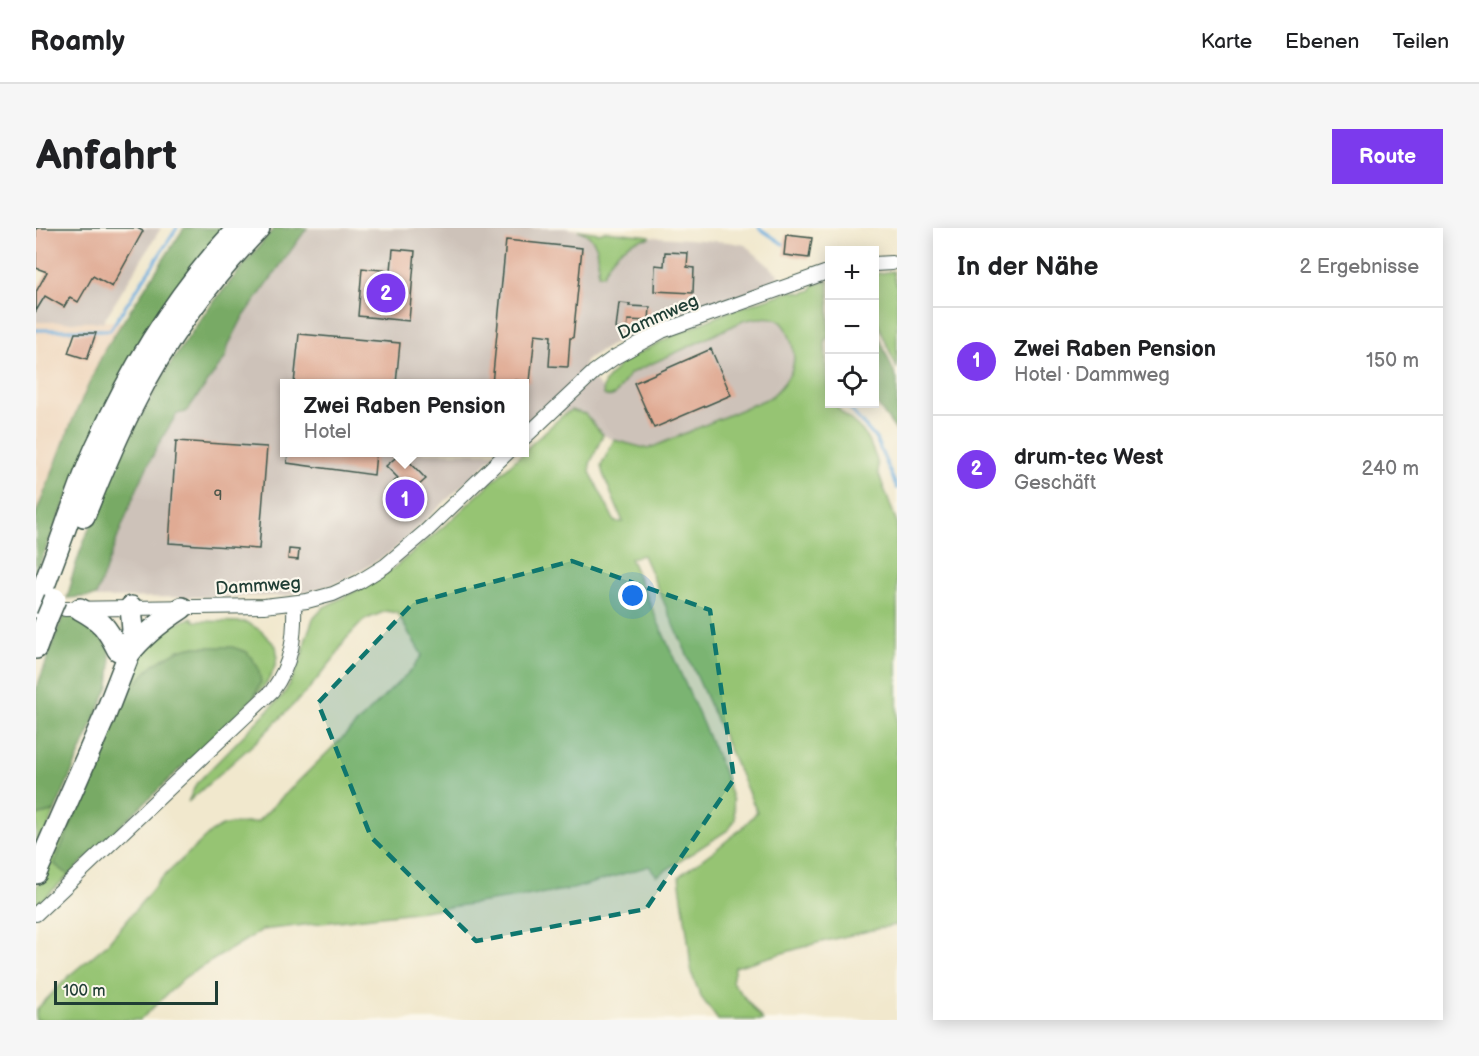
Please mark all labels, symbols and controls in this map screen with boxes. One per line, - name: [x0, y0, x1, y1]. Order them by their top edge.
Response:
- text: Roamly: [30, 25, 125, 58]
- text: Karte: [1201, 29, 1252, 54]
- text: Ebenen: [1285, 29, 1359, 54]
- text: Teilen: [1392, 29, 1449, 54]
- button: Route: [1332, 129, 1443, 184]
- text: Anfahrt: [36, 131, 177, 182]
- map controls: [825, 246, 879, 408]
- button: +: [825, 246, 879, 300]
- text: In der Nähe: [957, 252, 1099, 283]
- text: 2 Ergebnisse: [1299, 255, 1419, 279]
- pin: 2: [366, 270, 406, 316]
- street label: Dammweg: [615, 290, 701, 344]
- button: −: [825, 300, 879, 354]
- text: Zwei Raben Pension: [1014, 336, 1216, 363]
- text: 1: [972, 349, 981, 373]
- text: 150 m: [1366, 349, 1419, 373]
- button: locate: [825, 354, 879, 408]
- text: Hotel · Dammweg: [1014, 363, 1170, 387]
- popup: [280, 379, 529, 457]
- text: Zwei Raben Pension: [304, 393, 505, 420]
- text: Hotel: [304, 420, 351, 444]
- text: drum-tec West: [1014, 444, 1163, 471]
- text: 2: [971, 457, 982, 481]
- text: 240 m: [1362, 457, 1419, 481]
- text: Geschäft: [1014, 471, 1096, 495]
- pin: 1: [386, 476, 424, 522]
- house number: 9: [214, 486, 222, 505]
- street label: Dammweg: [215, 573, 301, 599]
- your location: [618, 581, 647, 610]
- scale bar: [54, 978, 218, 1006]
- text: 100 m: [63, 982, 106, 1001]

